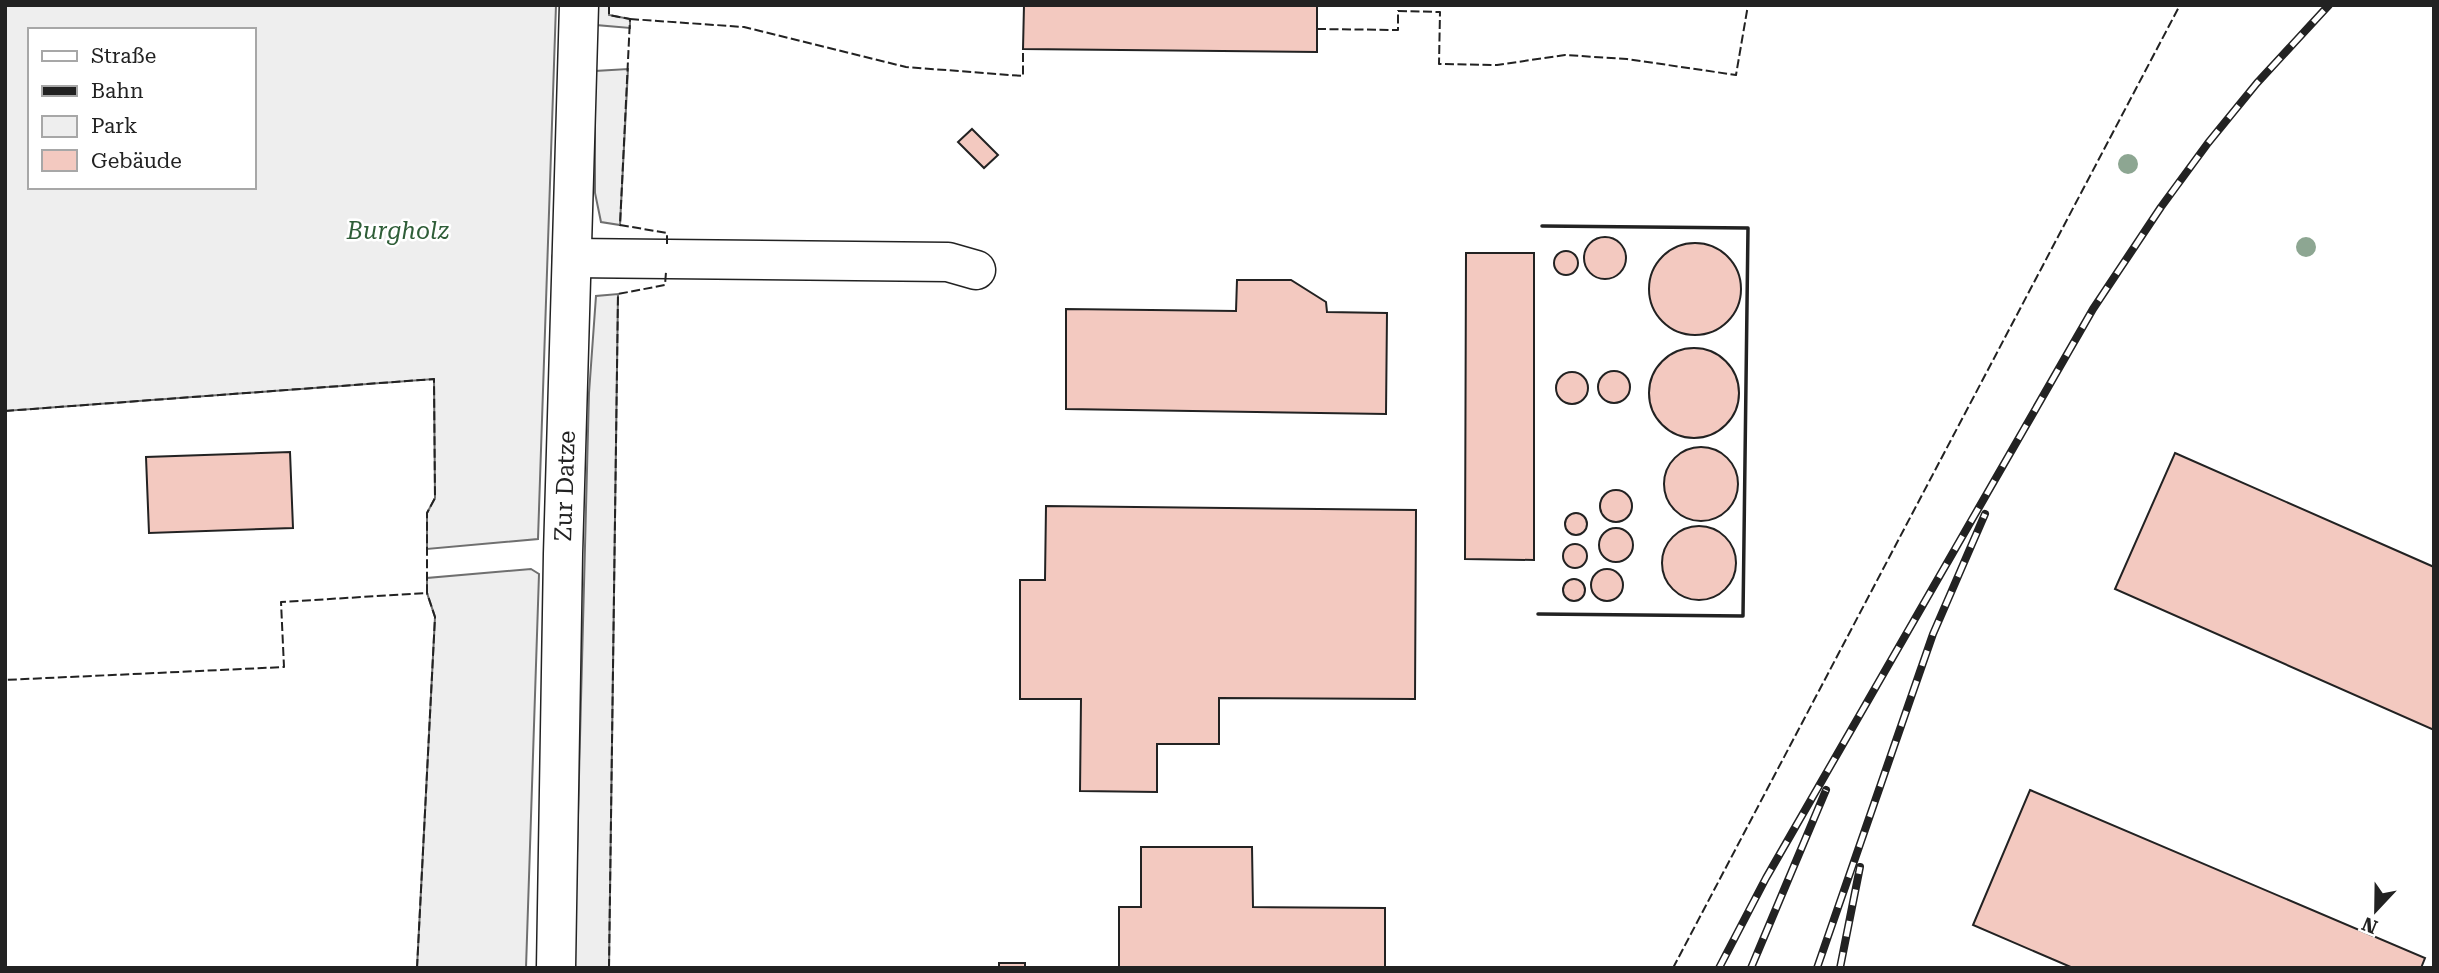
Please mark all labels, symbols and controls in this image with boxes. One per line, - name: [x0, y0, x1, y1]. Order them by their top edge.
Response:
- legend: [28, 28, 256, 189]
- text: Straße: [91, 44, 156, 68]
- text: Bahn: [91, 79, 144, 103]
- text: Park: [91, 114, 137, 138]
- text: Gebäude: [91, 149, 182, 173]
- park label: Burgholz: [346, 217, 449, 245]
- street label: Zur Datze: [549, 430, 581, 542]
- north arrow: [2341, 875, 2411, 945]
- text: N: [2358, 912, 2381, 939]

